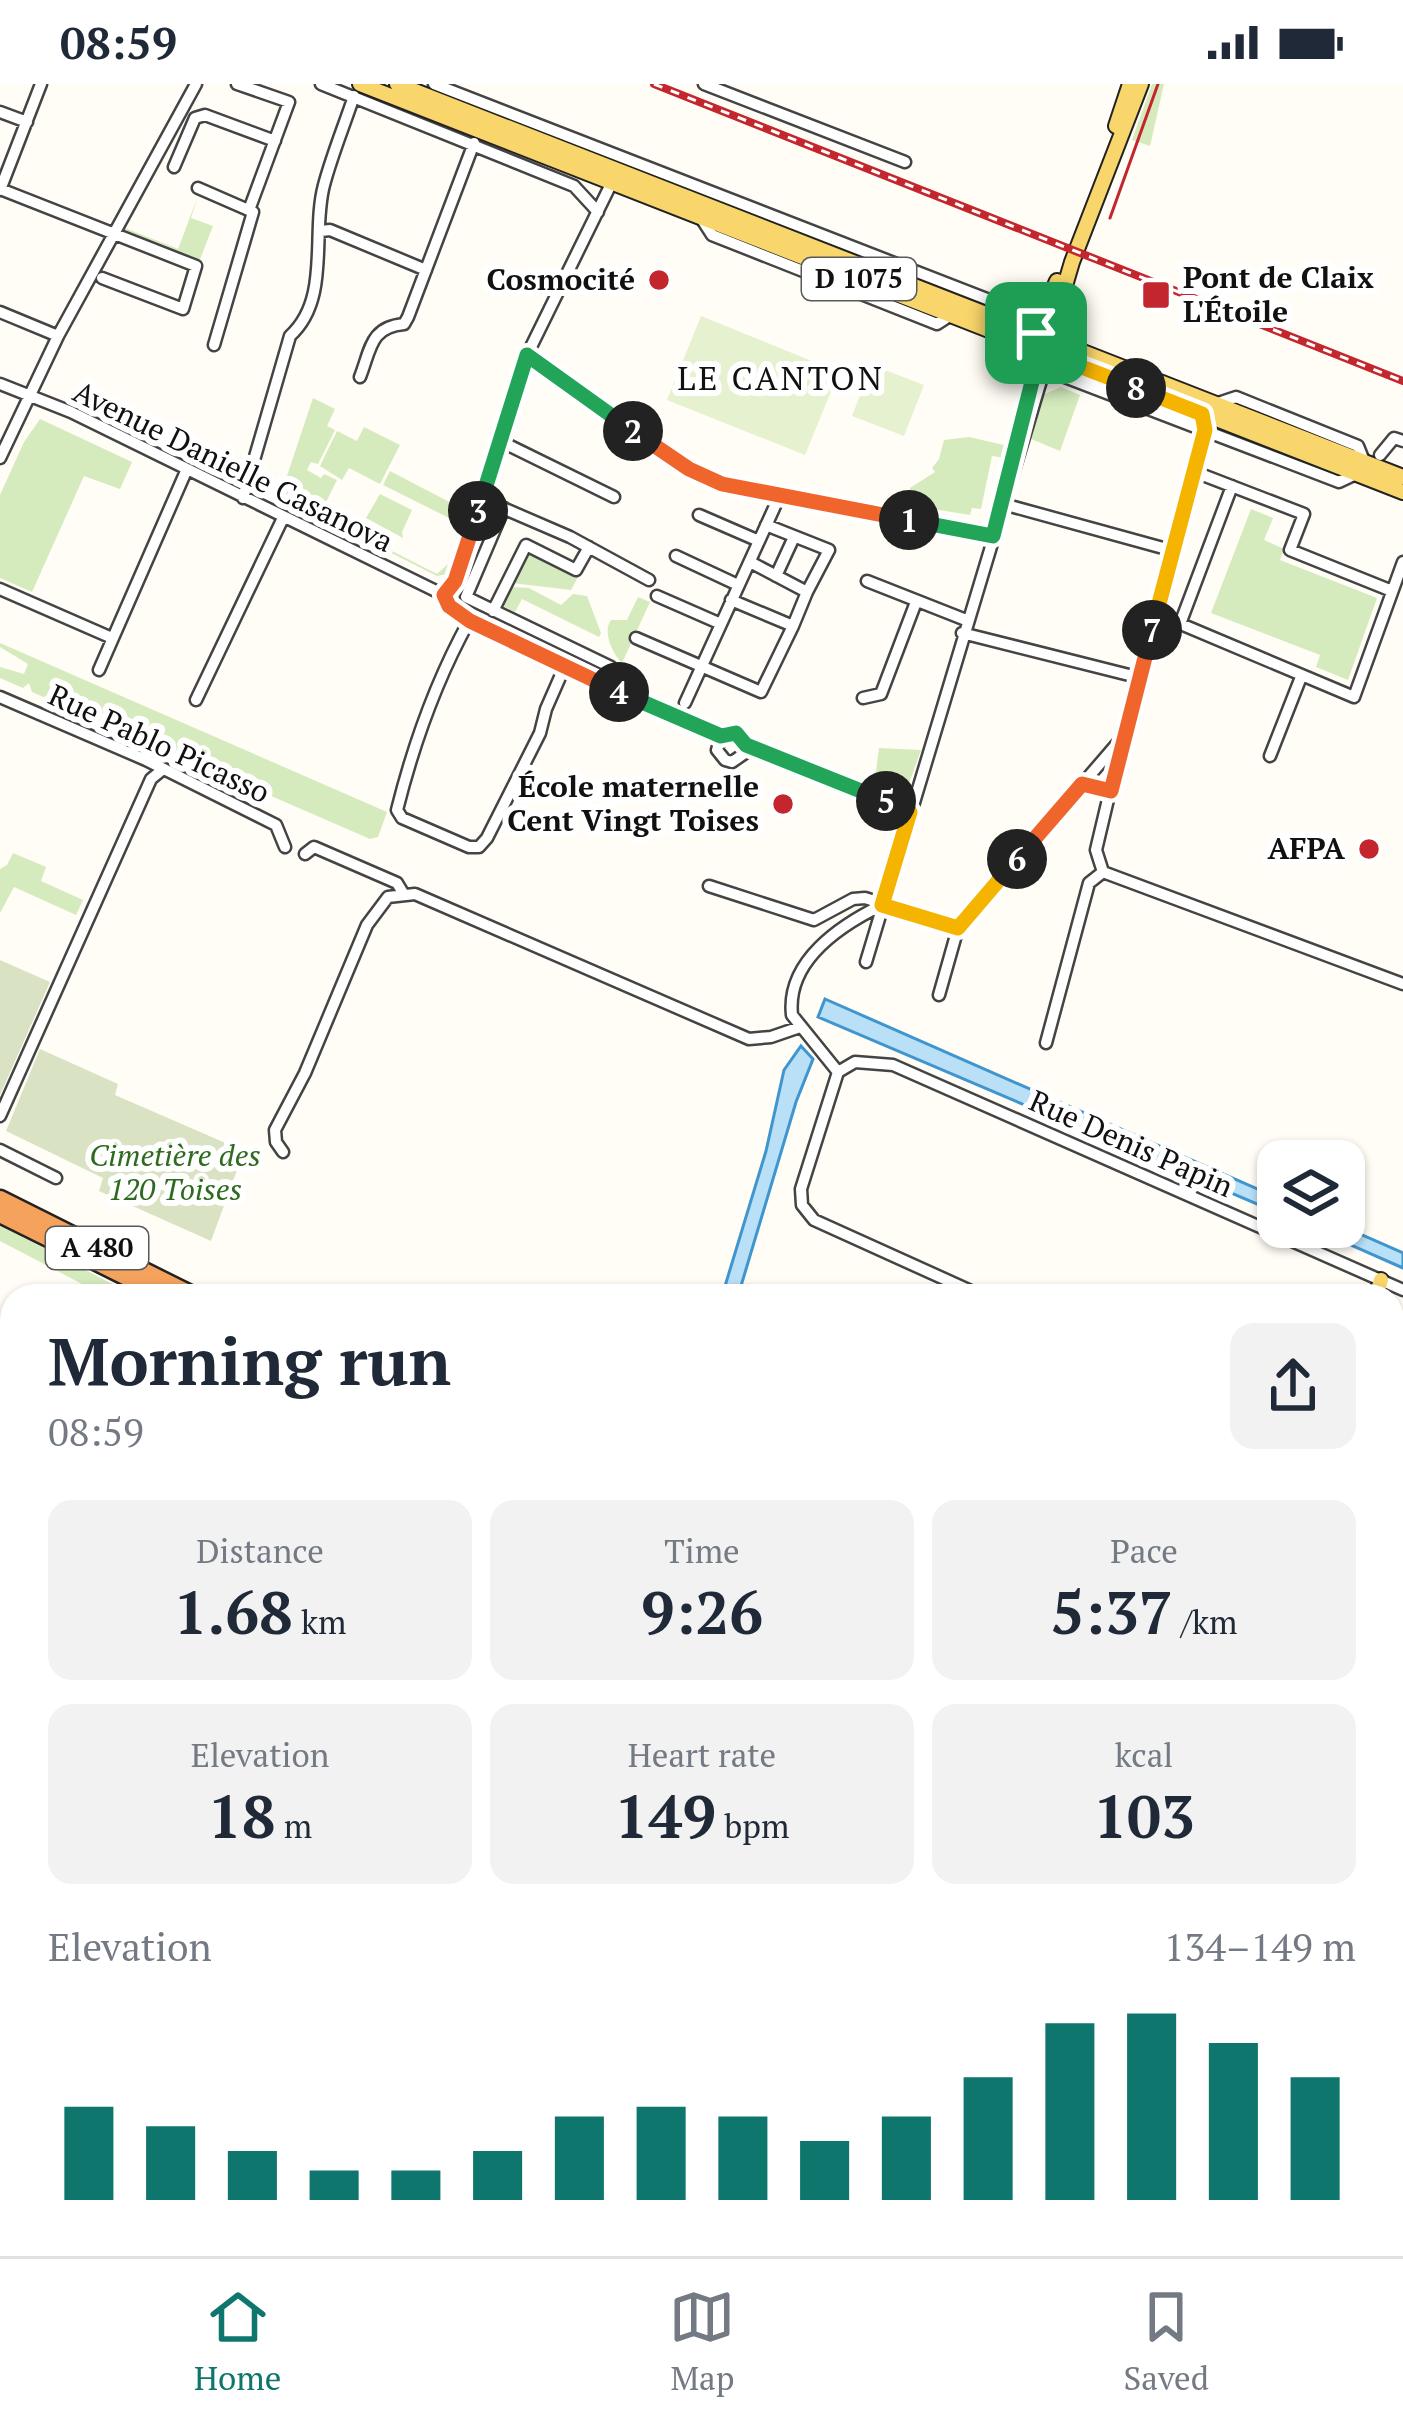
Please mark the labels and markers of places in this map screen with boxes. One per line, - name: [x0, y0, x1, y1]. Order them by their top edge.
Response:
- place label: Pont de Claix L'Étoile: [1183, 257, 1374, 331]
- place label: Cosmocité: [487, 259, 635, 299]
- marker: Cosmocité: [646, 267, 672, 293]
- marker: Pont de Claix L'Étoile: [1140, 279, 1172, 311]
- pin: [985, 282, 1087, 384]
- pin: 8: [1106, 358, 1166, 418]
- pin: 2: [603, 401, 663, 461]
- pin: 3: [448, 481, 508, 541]
- pin: 1: [879, 490, 939, 550]
- pin: 7: [1122, 600, 1182, 660]
- pin: 4: [589, 662, 649, 722]
- place label: École maternelle Cent Vingt Toises: [507, 766, 759, 840]
- pin: 5: [856, 771, 916, 831]
- marker: École maternelle Cent Vingt Toises: [770, 791, 796, 817]
- place label: AFPA: [1267, 828, 1345, 868]
- pin: 6: [987, 829, 1047, 889]
- marker: AFPA: [1356, 836, 1382, 862]

